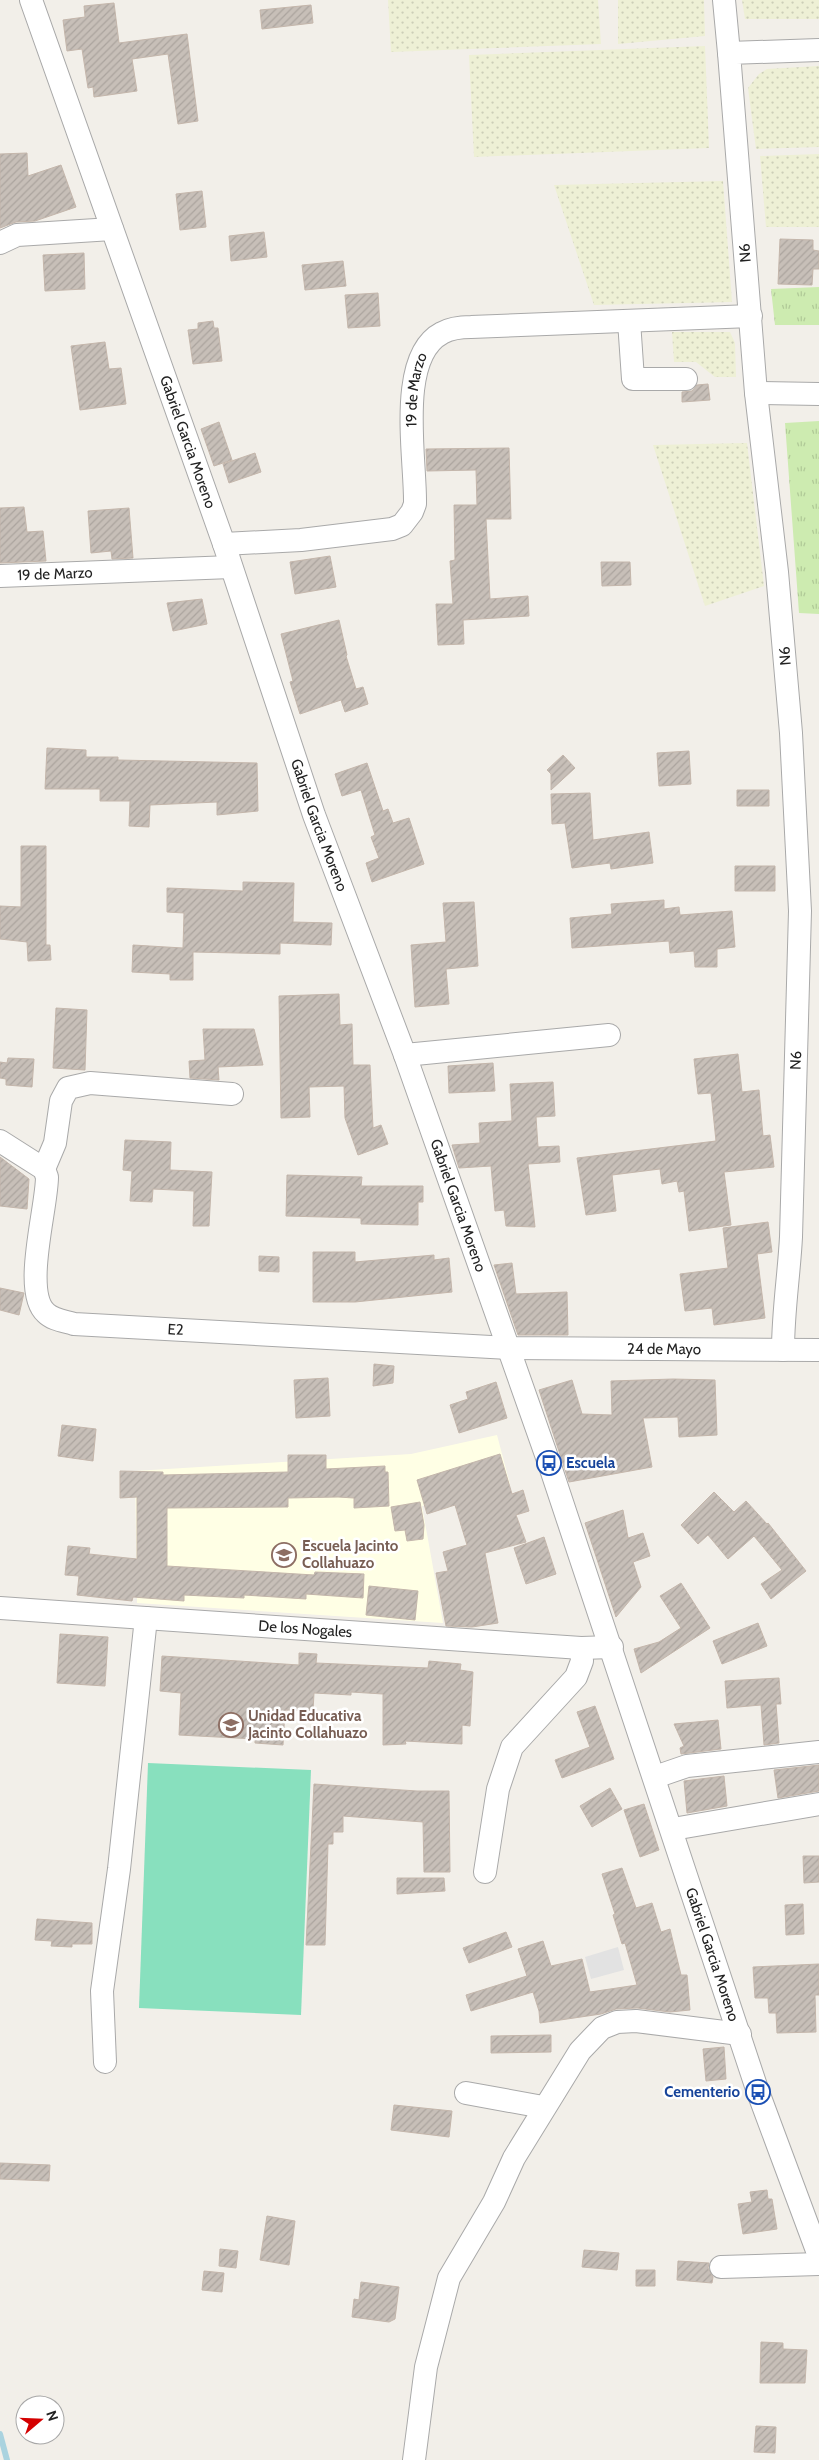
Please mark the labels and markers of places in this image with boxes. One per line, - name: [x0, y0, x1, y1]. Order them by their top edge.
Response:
- bus stop icon: Escuela: [536, 1450, 562, 1476]
- place label: Escuela: [566, 1454, 616, 1472]
- place label: Escuela Jacinto Collahuazo: [302, 1537, 399, 1572]
- school or university icon: Escuela Jacinto Collahuazo: [271, 1542, 297, 1568]
- place label: Unidad Educativa Jacinto Collahuazo: [247, 1707, 368, 1742]
- school or university icon: Unidad Educativa Jacinto Collahuazo: [218, 1712, 244, 1738]
- bus stop icon: Cementerio: [745, 2079, 771, 2105]
- place label: Cementerio: [664, 2083, 740, 2101]

